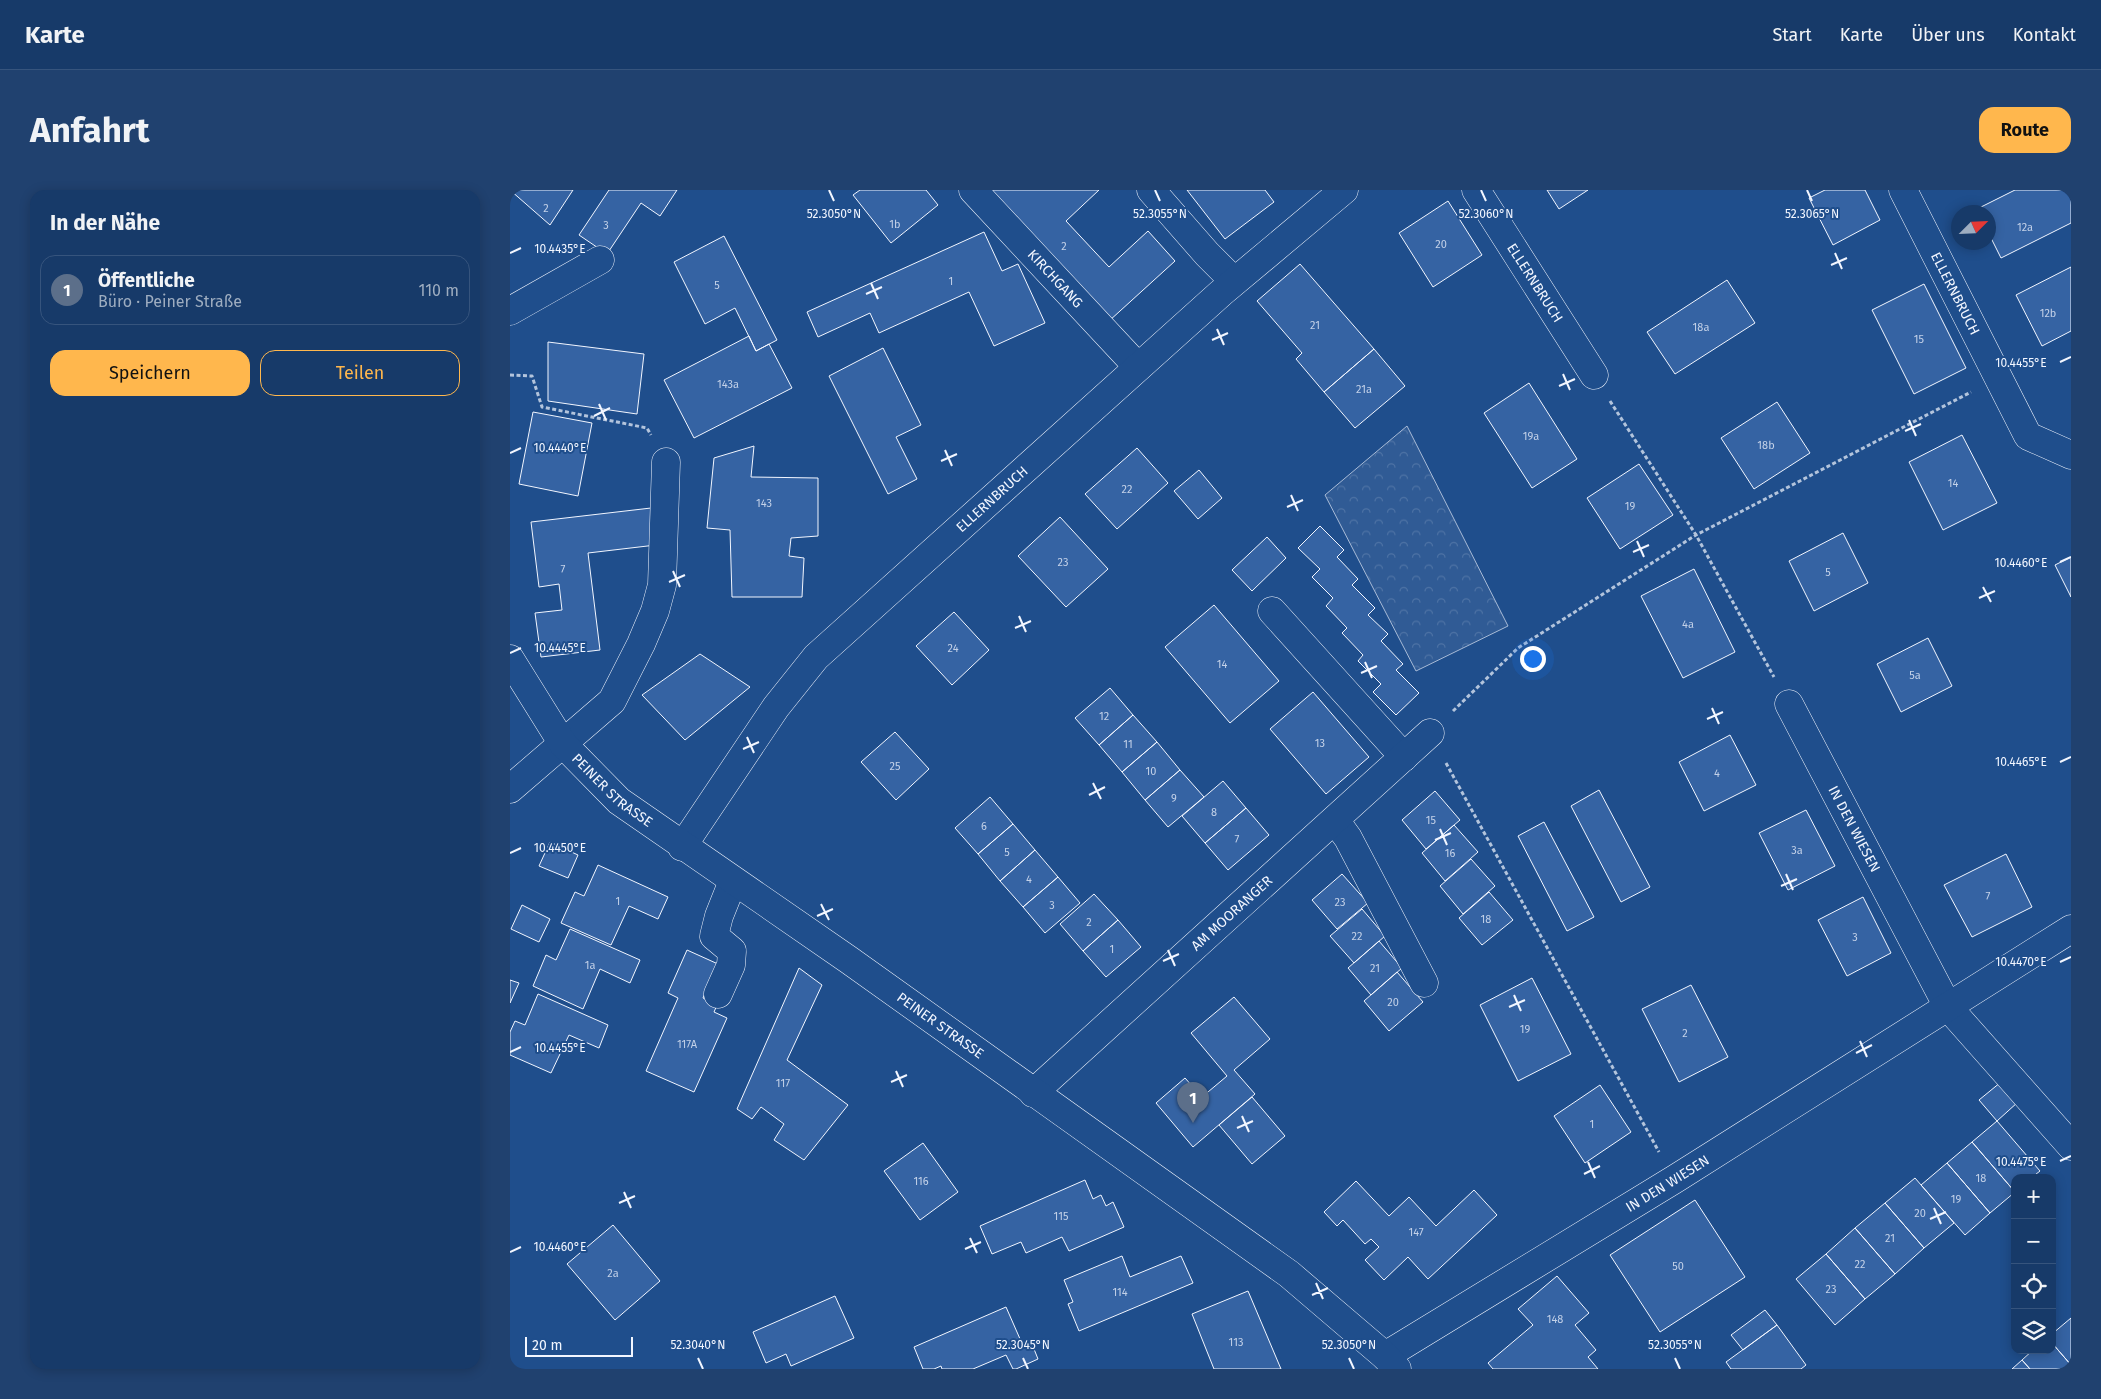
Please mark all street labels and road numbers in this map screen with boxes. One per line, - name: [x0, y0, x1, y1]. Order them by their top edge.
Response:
- street label: ELLERNBRUCH: [1504, 240, 1567, 325]
- street label: KIRCHGANG: [1024, 246, 1087, 311]
- street label: ELLERNBRUCH: [1927, 249, 1984, 338]
- street label: ELLERNBRUCH: [952, 462, 1031, 536]
- street label: PEINER STRASSE: [568, 750, 656, 830]
- street label: IN DEN WIESEN: [1825, 783, 1884, 875]
- street label: AM MOORANGER: [1187, 871, 1276, 954]
- street label: PEINER STRASSE: [894, 988, 987, 1062]
- street label: IN DEN WIESEN: [1623, 1151, 1712, 1216]

